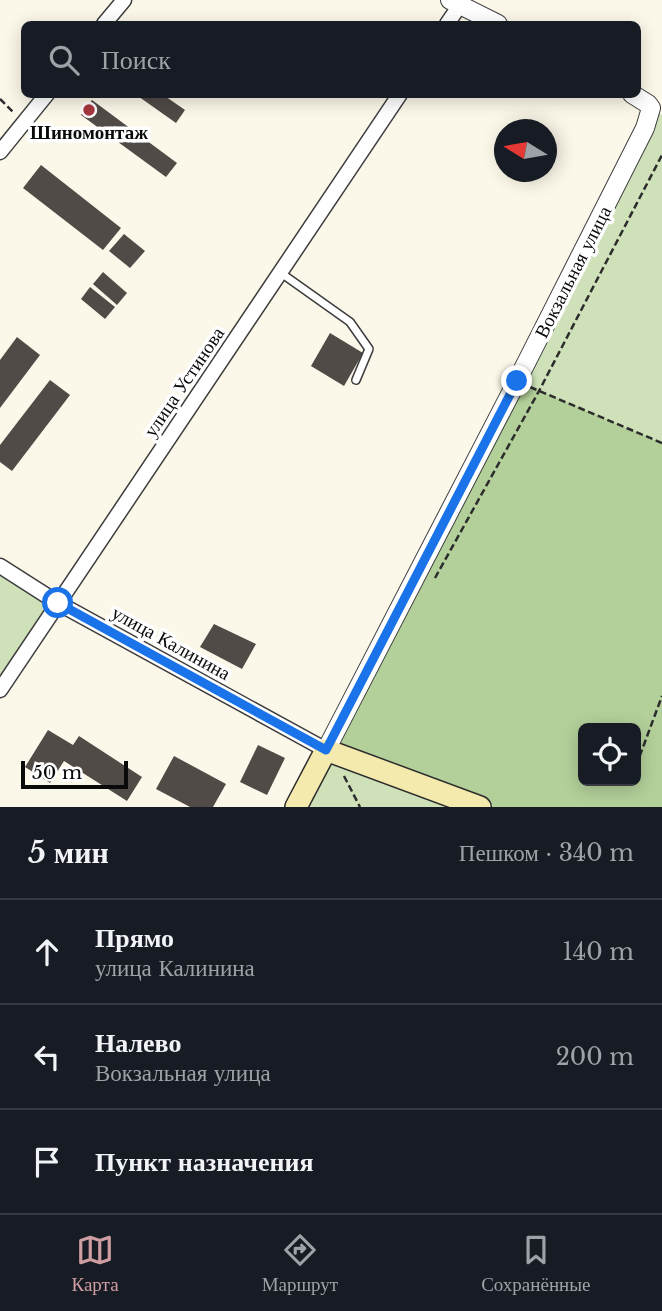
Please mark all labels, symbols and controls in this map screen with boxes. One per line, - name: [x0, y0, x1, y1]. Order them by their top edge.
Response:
- search box: [21, 21, 641, 98]
- icon: search: [45, 41, 83, 79]
- text: Поиск: [101, 44, 171, 76]
- marker: Шиномонтаж: [81, 102, 97, 118]
- north arrow: [494, 119, 557, 182]
- place label: Шиномонтаж: [30, 121, 148, 144]
- street label: Вокзальная улица: [530, 202, 616, 342]
- street label: улица Устинова: [139, 322, 229, 441]
- route end: [501, 365, 532, 396]
- route start: [42, 587, 73, 618]
- street label: улица Калинина: [108, 601, 235, 685]
- map controls: [578, 723, 641, 786]
- button: locate: [578, 723, 641, 786]
- scale bar: [21, 758, 128, 790]
- text: 50 m: [32, 761, 82, 784]
- text: 5 мин: [28, 834, 109, 871]
- text: Пешком · 340 m: [459, 839, 634, 867]
- text: Прямо: [95, 922, 174, 954]
- icon: ahead: [28, 933, 66, 971]
- text: 140 m: [563, 938, 634, 966]
- text: улица Калинина: [95, 954, 255, 982]
- text: Налево: [95, 1027, 181, 1059]
- icon: left: [28, 1038, 66, 1076]
- text: 200 m: [556, 1043, 634, 1071]
- text: Вокзальная улица: [95, 1059, 271, 1087]
- icon: arrive: [28, 1143, 66, 1181]
- text: Пункт назначения: [95, 1146, 313, 1178]
- tab: Карта: [72, 1231, 119, 1296]
- tab: Маршрут: [262, 1231, 338, 1296]
- tab: Сохранённые: [481, 1231, 590, 1296]

